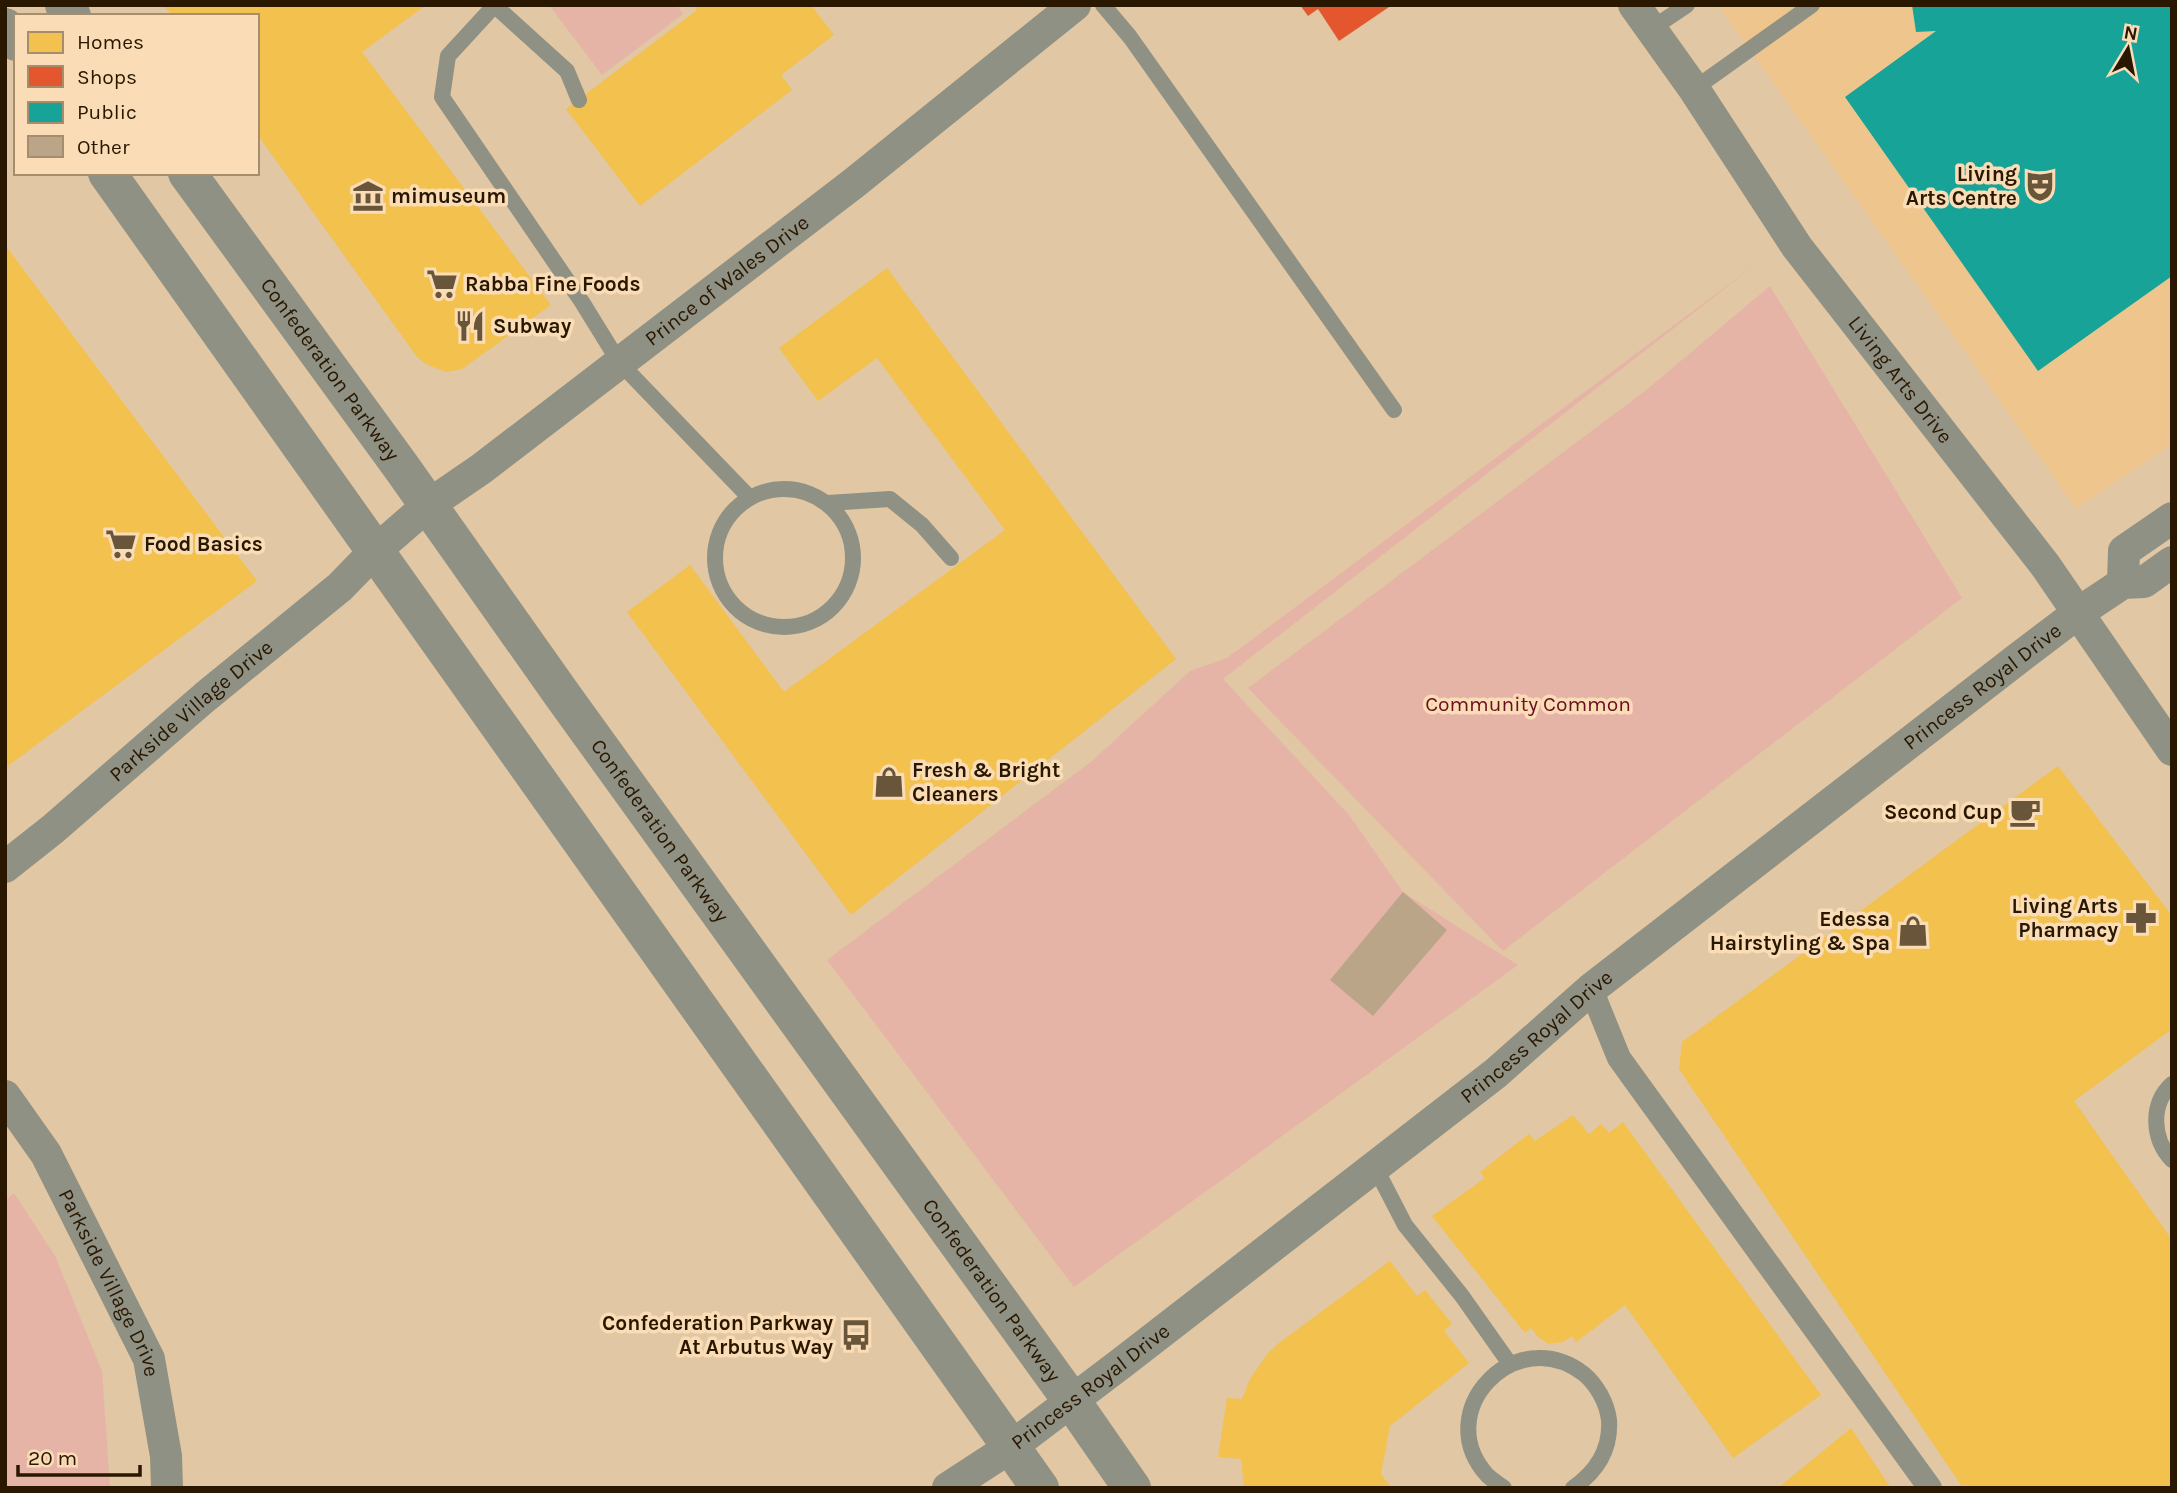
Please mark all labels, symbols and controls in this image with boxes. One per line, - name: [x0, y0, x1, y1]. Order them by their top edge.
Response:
- legend: [14, 14, 259, 175]
- north arrow: [2093, 14, 2163, 84]
- text: N: [2122, 21, 2139, 45]
- text: Homes: [77, 30, 144, 54]
- text: Shops: [77, 65, 137, 89]
- text: Public: [77, 100, 137, 124]
- text: Other: [77, 135, 130, 159]
- place label: Living Arts Centre: [1906, 162, 2017, 210]
- theatre icon: Living Arts Centre: [2023, 169, 2057, 203]
- museum icon: mimuseum: [351, 179, 385, 213]
- place label: mimuseum: [391, 184, 506, 208]
- street label: Prince of Wales Drive: [640, 210, 814, 351]
- supermarket icon: Rabba Fine Foods: [425, 267, 459, 301]
- place label: Rabba Fine Foods: [465, 272, 641, 296]
- street label: Confederation Parkway: [256, 273, 405, 466]
- restaurant icon: Subway: [453, 309, 487, 343]
- street label: Living Arts Drive: [1843, 311, 1958, 448]
- place label: Subway: [493, 314, 572, 338]
- supermarket icon: Food Basics: [104, 527, 138, 561]
- place label: Food Basics: [144, 532, 263, 556]
- street label: Princess Royal Drive: [1899, 618, 2066, 755]
- street label: Parkside Village Drive: [104, 635, 277, 787]
- park label: Community Common: [1425, 692, 1631, 716]
- street label: Confederation Parkway: [586, 734, 734, 927]
- place label: Fresh & Bright Cleaners: [912, 758, 1060, 806]
- shop icon: Fresh & Bright Cleaners: [872, 765, 906, 799]
- cafe icon: Second Cup: [2008, 795, 2042, 829]
- place label: Second Cup: [1884, 800, 2002, 824]
- place label: Living Arts Pharmacy: [2012, 894, 2118, 942]
- pharmacy icon: Living Arts Pharmacy: [2124, 901, 2158, 935]
- place label: Edessa Hairstyling & Spa: [1710, 907, 1890, 955]
- shop icon: Edessa Hairstyling & Spa: [1896, 914, 1930, 948]
- street label: Princess Royal Drive: [1456, 965, 1617, 1108]
- street label: Parkside Village Drive: [54, 1185, 164, 1379]
- street label: Confederation Parkway: [918, 1194, 1066, 1387]
- place label: Confederation Parkway At Arbutus Way: [602, 1311, 833, 1359]
- bus stop icon: Confederation Parkway At Arbutus Way: [839, 1318, 873, 1352]
- street label: Princess Royal Drive: [1007, 1319, 1174, 1454]
- scale bar: [18, 1434, 140, 1478]
- text: 20 m: [28, 1446, 77, 1470]

